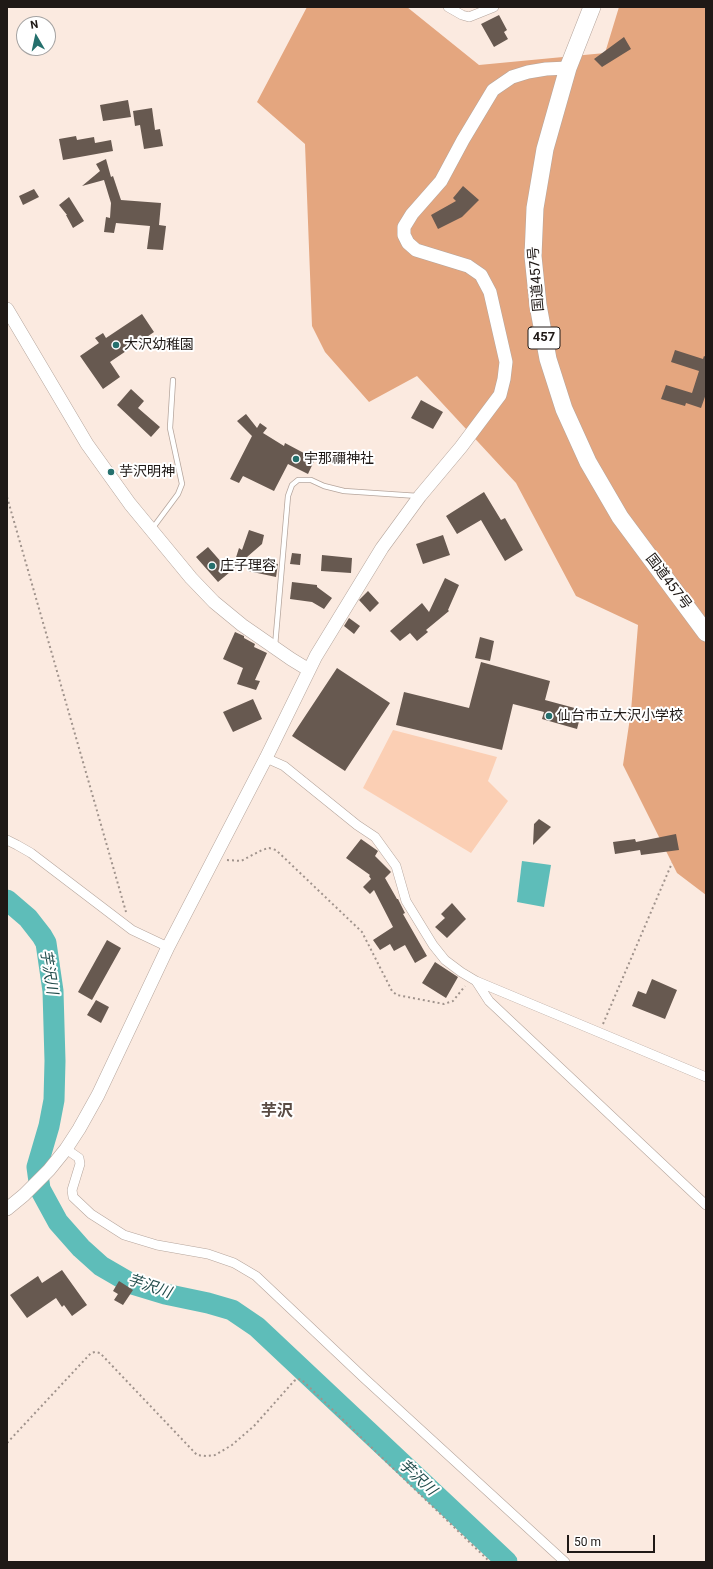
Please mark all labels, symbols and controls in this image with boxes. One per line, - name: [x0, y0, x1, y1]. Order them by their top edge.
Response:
- north arrow: [16, 16, 56, 56]
- text: N: [29, 18, 39, 32]
- street label: 国道457号: [526, 246, 548, 312]
- road number: 457: [528, 327, 560, 349]
- place label: 大沢幼稚園: [124, 337, 194, 353]
- marker: 大沢幼稚園: [111, 340, 121, 350]
- place label: 宇那禰神社: [304, 451, 374, 467]
- marker: 宇那禰神社: [291, 454, 301, 464]
- place label: 芋沢明神: [119, 464, 175, 480]
- marker: 芋沢明神: [106, 467, 116, 477]
- street label: 国道457号: [642, 551, 694, 613]
- place label: 庄子理容: [220, 558, 276, 574]
- marker: 庄子理容: [207, 561, 217, 571]
- place label: 仙台市立大沢小学校: [557, 708, 683, 724]
- marker: 仙台市立大沢小学校: [544, 711, 554, 721]
- water label: 芋沢川: [36, 948, 60, 996]
- district label: 芋沢: [261, 1102, 293, 1122]
- water label: 芋沢川: [125, 1271, 173, 1303]
- water label: 芋沢川: [394, 1456, 440, 1500]
- scale bar: [569, 1527, 657, 1553]
- text: 50 m: [574, 1535, 601, 1549]

